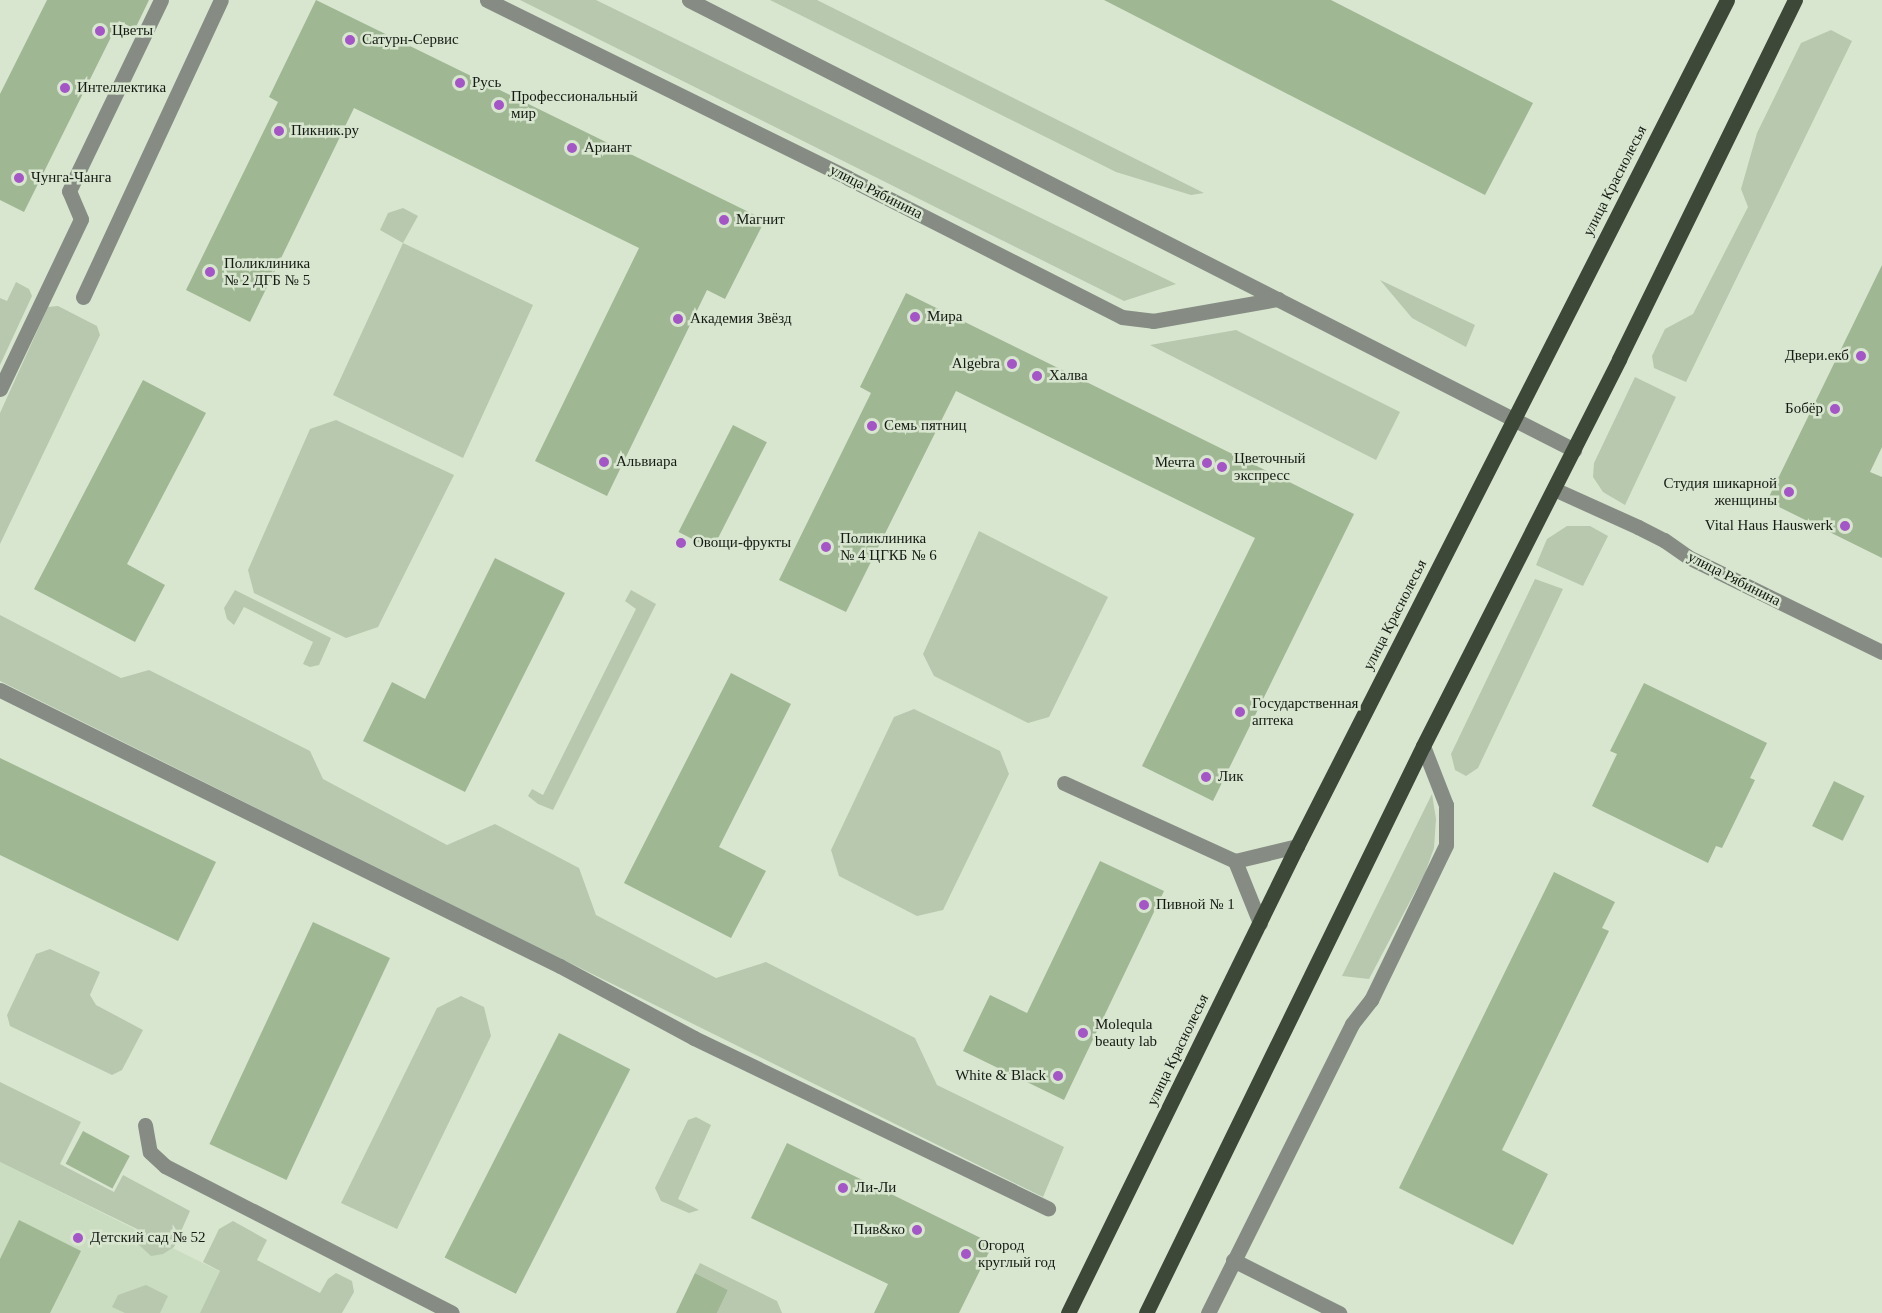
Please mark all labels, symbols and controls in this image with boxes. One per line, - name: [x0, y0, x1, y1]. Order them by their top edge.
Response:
- place label: Цветы: [112, 22, 153, 40]
- marker: Цветы: [93, 24, 107, 38]
- place label: Сатурн-Сервис: [362, 31, 459, 49]
- marker: Сатурн-Сервис: [343, 33, 357, 47]
- place label: Русь: [472, 74, 501, 92]
- marker: Русь: [453, 76, 467, 90]
- place label: Интеллектика: [77, 79, 166, 97]
- marker: Интеллектика: [58, 81, 72, 95]
- place label: Профессиональный мир: [511, 87, 638, 122]
- marker: Профессиональный мир: [492, 98, 506, 112]
- place label: Пикник.ру: [291, 122, 359, 140]
- street label: улица Краснолесья: [1579, 123, 1651, 239]
- marker: Пикник.ру: [272, 124, 286, 138]
- place label: Ариант: [584, 139, 632, 157]
- marker: Ариант: [565, 141, 579, 155]
- street label: улица Рябинина: [827, 161, 925, 223]
- place label: Чунга-Чанга: [31, 169, 111, 187]
- marker: Чунга-Чанга: [12, 171, 26, 185]
- place label: Магнит: [736, 211, 785, 229]
- marker: Магнит: [717, 213, 731, 227]
- place label: Поликлиника № 2 ДГБ № 5: [224, 254, 310, 289]
- marker: Поликлиника № 2 ДГБ № 5: [201, 263, 219, 281]
- place label: Мира: [927, 308, 963, 326]
- place label: Академия Звёзд: [690, 310, 792, 328]
- marker: Мира: [908, 310, 922, 324]
- marker: Академия Звёзд: [671, 312, 685, 326]
- place label: Двери.екб: [1785, 347, 1849, 365]
- marker: Двери.екб: [1854, 349, 1868, 363]
- place label: Algebra: [952, 355, 1000, 373]
- marker: Algebra: [1005, 357, 1019, 371]
- place label: Халва: [1049, 367, 1088, 385]
- marker: Халва: [1030, 369, 1044, 383]
- place label: Бобёр: [1785, 400, 1823, 418]
- marker: Бобёр: [1828, 402, 1842, 416]
- place label: Семь пятниц: [884, 417, 966, 435]
- marker: Семь пятниц: [865, 419, 879, 433]
- place label: Цветочный экспресс: [1234, 449, 1306, 484]
- place label: Альвиара: [616, 453, 677, 471]
- place label: Мечта: [1155, 454, 1195, 472]
- marker: Альвиара: [597, 455, 611, 469]
- marker: Мечта: [1200, 456, 1214, 470]
- marker: Цветочный экспресс: [1215, 460, 1229, 474]
- place label: Студия шикарной женщины: [1664, 474, 1777, 509]
- marker: Студия шикарной женщины: [1782, 485, 1796, 499]
- place label: Vital Haus Hauswerk: [1705, 517, 1833, 535]
- marker: Vital Haus Hauswerk: [1838, 519, 1852, 533]
- place label: Поликлиника № 4 ЦГКБ № 6: [840, 529, 937, 564]
- place label: Овощи-фрукты: [693, 534, 791, 552]
- marker: Овощи-фрукты: [674, 536, 688, 550]
- marker: Поликлиника № 4 ЦГКБ № 6: [817, 538, 835, 556]
- street label: улица Рябинина: [1685, 548, 1783, 610]
- street label: улица Краснолесья: [1359, 557, 1431, 673]
- place label: Государственная аптека: [1252, 694, 1359, 729]
- marker: Государственная аптека: [1233, 705, 1247, 719]
- place label: Лик: [1218, 768, 1243, 786]
- marker: Лик: [1199, 770, 1213, 784]
- place label: Пивной № 1: [1156, 896, 1235, 914]
- marker: Пивной № 1: [1137, 898, 1151, 912]
- street label: улица Краснолесья: [1143, 991, 1213, 1109]
- place label: Molequla beauty lab: [1095, 1015, 1157, 1050]
- marker: Molequla beauty lab: [1076, 1026, 1090, 1040]
- place label: White & Black: [955, 1067, 1046, 1085]
- marker: White & Black: [1051, 1069, 1065, 1083]
- place label: Ли-Ли: [855, 1179, 896, 1197]
- marker: Ли-Ли: [836, 1181, 850, 1195]
- place label: Пив&ко: [853, 1221, 905, 1239]
- marker: Пив&ко: [910, 1223, 924, 1237]
- place label: Детский сад № 52: [90, 1229, 206, 1247]
- marker: Детский сад № 52: [71, 1231, 85, 1245]
- place label: Огород круглый год: [978, 1236, 1055, 1271]
- marker: Огород круглый год: [959, 1247, 973, 1261]

